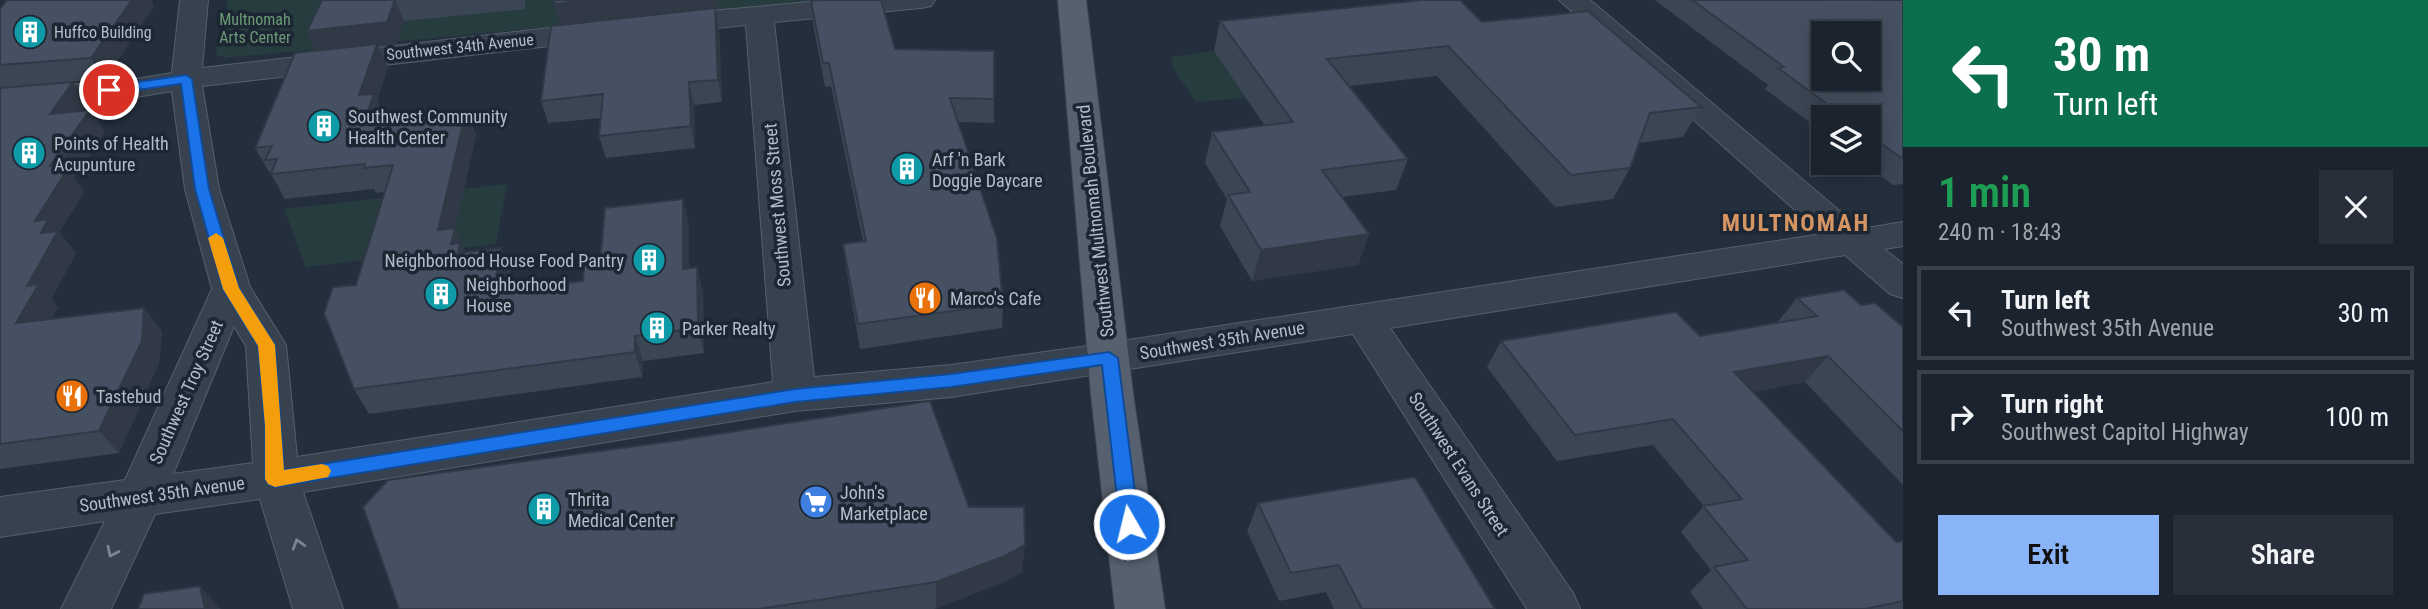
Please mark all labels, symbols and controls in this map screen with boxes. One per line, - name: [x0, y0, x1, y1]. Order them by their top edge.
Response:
- park label: Multnomah Arts Center: [219, 10, 291, 47]
- building icon: Huffco Building: [11, 13, 49, 51]
- map controls: [1811, 21, 1881, 175]
- button: search: [1811, 21, 1881, 91]
- place label: Huffco Building: [54, 23, 152, 42]
- text: 30 m: [2053, 26, 2150, 83]
- icon: left: [1938, 28, 2029, 119]
- street label: Southwest 34th Avenue: [385, 30, 535, 64]
- pin: [79, 60, 139, 120]
- icon: arrive: [90, 71, 128, 109]
- text: Turn left: [2053, 85, 2158, 123]
- street label: Southwest Multnomah Boulevard: [1072, 104, 1118, 338]
- button: layers: [1811, 105, 1881, 175]
- place label: Southwest Community Health Center: [348, 106, 508, 148]
- building icon: Southwest Community Health Center: [305, 107, 343, 145]
- street label: Southwest Moss Street: [759, 122, 795, 288]
- place label: Points of Health Acupunture: [54, 133, 169, 175]
- building icon: Points of Health Acupunture: [10, 134, 48, 172]
- place label: Arf 'n Bark Doggie Daycare: [932, 149, 1043, 191]
- building icon: Arf 'n Bark Doggie Daycare: [888, 150, 926, 188]
- text: 1 min: [1938, 168, 2031, 217]
- button: close: [2319, 170, 2393, 244]
- district label: MULTNOMAH: [1722, 209, 1870, 237]
- text: 240 m · 18:43: [1938, 219, 2062, 246]
- building icon: Neighborhood House Food Pantry: [630, 241, 668, 279]
- place label: Neighborhood House Food Pantry: [385, 250, 624, 271]
- place label: Neighborhood House: [466, 274, 566, 316]
- building icon: Neighborhood House: [422, 275, 460, 313]
- restaurant icon: Marco's Cafe: [906, 279, 944, 317]
- text: Turn left: [2001, 285, 2090, 315]
- place label: Marco's Cafe: [950, 288, 1041, 309]
- icon: left: [1942, 294, 1980, 332]
- text: 30 m: [2338, 298, 2389, 328]
- building icon: Parker Realty: [638, 309, 676, 347]
- text: Southwest 35th Avenue: [2001, 315, 2214, 342]
- street label: Southwest Troy Street: [145, 317, 227, 467]
- street label: Southwest 35th Avenue: [1138, 317, 1306, 363]
- place label: Parker Realty: [682, 318, 776, 339]
- restaurant icon: Tastebud: [53, 377, 91, 415]
- place label: Tastebud: [96, 386, 161, 407]
- street label: Southwest Evans Street: [1405, 388, 1513, 540]
- text: Turn right: [2001, 389, 2103, 419]
- icon: right: [1942, 398, 1980, 436]
- text: 100 m: [2325, 402, 2389, 432]
- text: Southwest Capitol Highway: [2001, 419, 2249, 446]
- street label: Southwest 35th Avenue: [78, 472, 246, 516]
- place label: John's Marketplace: [840, 482, 928, 524]
- supermarket icon: John's Marketplace: [797, 483, 835, 521]
- position arrow: [1092, 487, 1166, 561]
- place label: Thrita Medical Center: [568, 489, 675, 531]
- building icon: Thrita Medical Center: [525, 490, 563, 528]
- button: Exit: [1938, 515, 2159, 595]
- button: Share: [2173, 515, 2393, 595]
- one-way arrow: [292, 538, 307, 550]
- one-way arrow: [106, 545, 120, 557]

